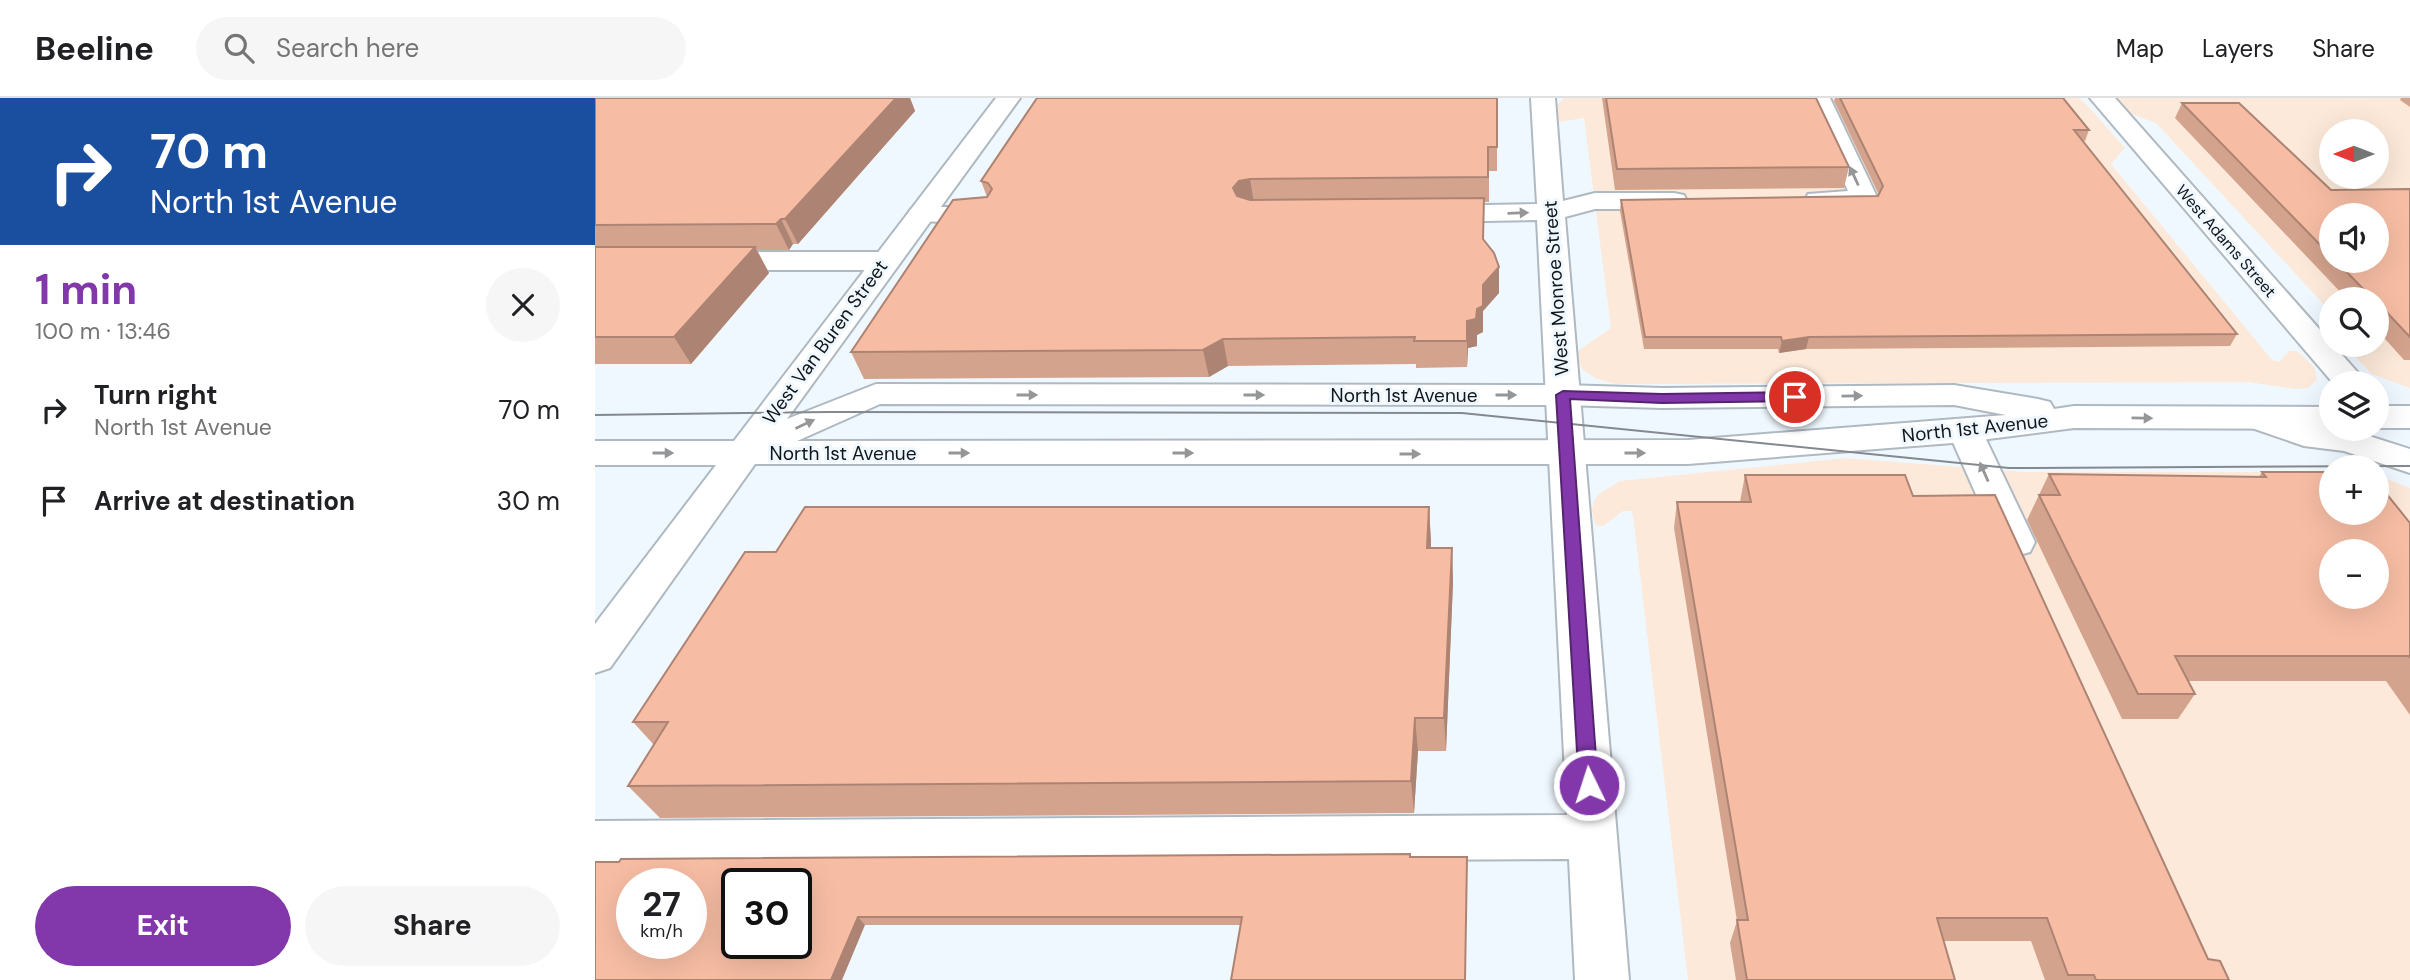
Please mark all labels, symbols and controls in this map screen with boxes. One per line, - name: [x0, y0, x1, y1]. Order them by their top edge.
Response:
- search box: [196, 17, 686, 80]
- text: Beeline: [35, 27, 154, 70]
- icon: search: [220, 29, 258, 67]
- text: Search here: [276, 31, 419, 65]
- text: Map: [2116, 33, 2164, 64]
- text: Layers: [2202, 33, 2274, 64]
- text: Share: [2312, 33, 2375, 64]
- text: 70 m: [150, 119, 268, 183]
- north arrow: [2319, 119, 2389, 189]
- map controls: [2319, 119, 2389, 609]
- icon: right: [35, 126, 126, 217]
- one-way arrow: [1849, 166, 1860, 186]
- street label: West Adams Street: [2171, 180, 2281, 302]
- text: North 1st Avenue: [150, 181, 398, 223]
- street label: West Monroe Street: [1537, 200, 1575, 376]
- button: sound: [2319, 203, 2389, 273]
- one-way arrow: [1507, 207, 1529, 218]
- street label: West Van Buren Street: [757, 255, 893, 429]
- text: 1 min: [35, 262, 137, 317]
- button: close: [486, 268, 560, 342]
- button: search: [2319, 287, 2389, 357]
- text: 100 m · 13:46: [35, 316, 171, 346]
- pin: [1765, 367, 1825, 427]
- button: layers: [2319, 371, 2389, 441]
- text: Turn right: [94, 378, 218, 412]
- icon: arrive: [1776, 378, 1814, 416]
- street label: North 1st Avenue: [1331, 383, 1477, 408]
- one-way arrow: [1016, 389, 1038, 401]
- one-way arrow: [1243, 389, 1265, 401]
- one-way arrow: [1495, 389, 1517, 401]
- one-way arrow: [1841, 390, 1863, 402]
- icon: right: [35, 391, 73, 429]
- text: 70 m: [499, 393, 560, 427]
- street label: North 1st Avenue: [1901, 408, 2049, 448]
- text: North 1st Avenue: [94, 412, 272, 442]
- one-way arrow: [2132, 412, 2154, 424]
- one-way arrow: [795, 418, 815, 430]
- street label: North 1st Avenue: [770, 441, 916, 466]
- one-way arrow: [652, 447, 674, 459]
- one-way arrow: [948, 447, 970, 459]
- one-way arrow: [1172, 447, 1194, 459]
- one-way arrow: [1624, 447, 1646, 458]
- one-way arrow: [1399, 448, 1421, 460]
- button: +: [2319, 455, 2389, 525]
- one-way arrow: [1978, 462, 1990, 482]
- icon: arrive: [35, 482, 73, 520]
- text: Arrive at destination: [94, 484, 355, 518]
- text: 30 m: [497, 484, 560, 518]
- button: −: [2319, 539, 2389, 609]
- position arrow: [1552, 748, 1626, 822]
- speed limit sign: 30: [721, 868, 812, 959]
- text: 27: [642, 881, 681, 927]
- button: Exit: [35, 886, 291, 966]
- button: Share: [305, 886, 560, 966]
- text: km/h: [640, 919, 683, 943]

